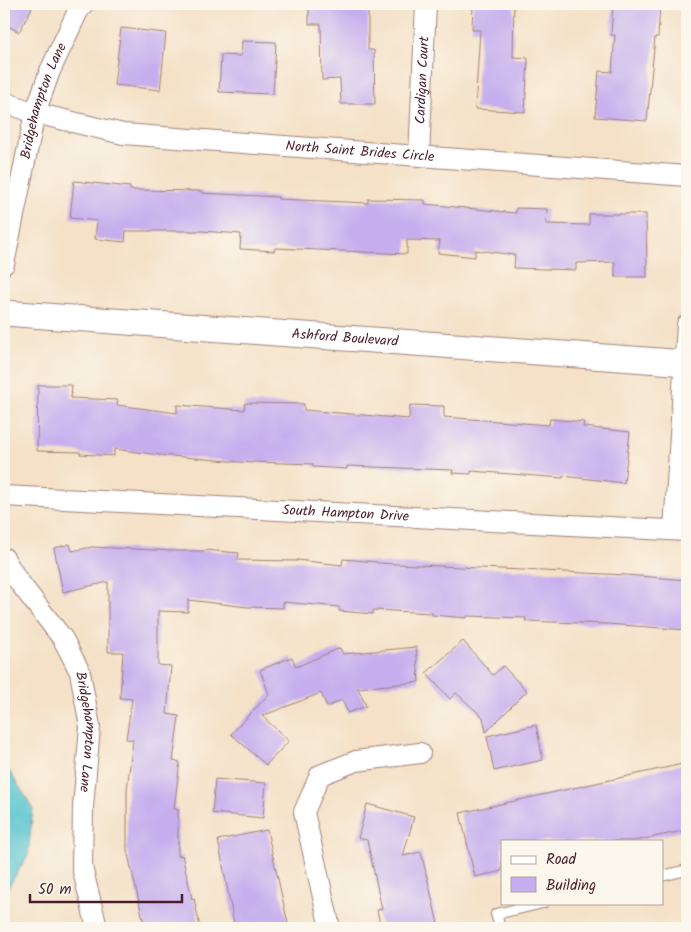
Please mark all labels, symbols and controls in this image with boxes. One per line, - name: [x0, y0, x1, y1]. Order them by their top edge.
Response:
- street label: Cardigan Court: [409, 35, 436, 124]
- street label: Bridgehampton Lane: [15, 38, 73, 161]
- street label: North Saint Brides Circle: [285, 135, 436, 168]
- street label: Ashford Boulevard: [291, 323, 400, 353]
- street label: South Hampton Drive: [282, 499, 410, 528]
- street label: Bridgehampton Lane: [69, 670, 101, 794]
- legend: [501, 840, 664, 904]
- text: Road: [546, 848, 577, 872]
- scale bar: [30, 872, 182, 904]
- text: Building: [546, 874, 596, 898]
- text: 50 m: [38, 878, 72, 902]

